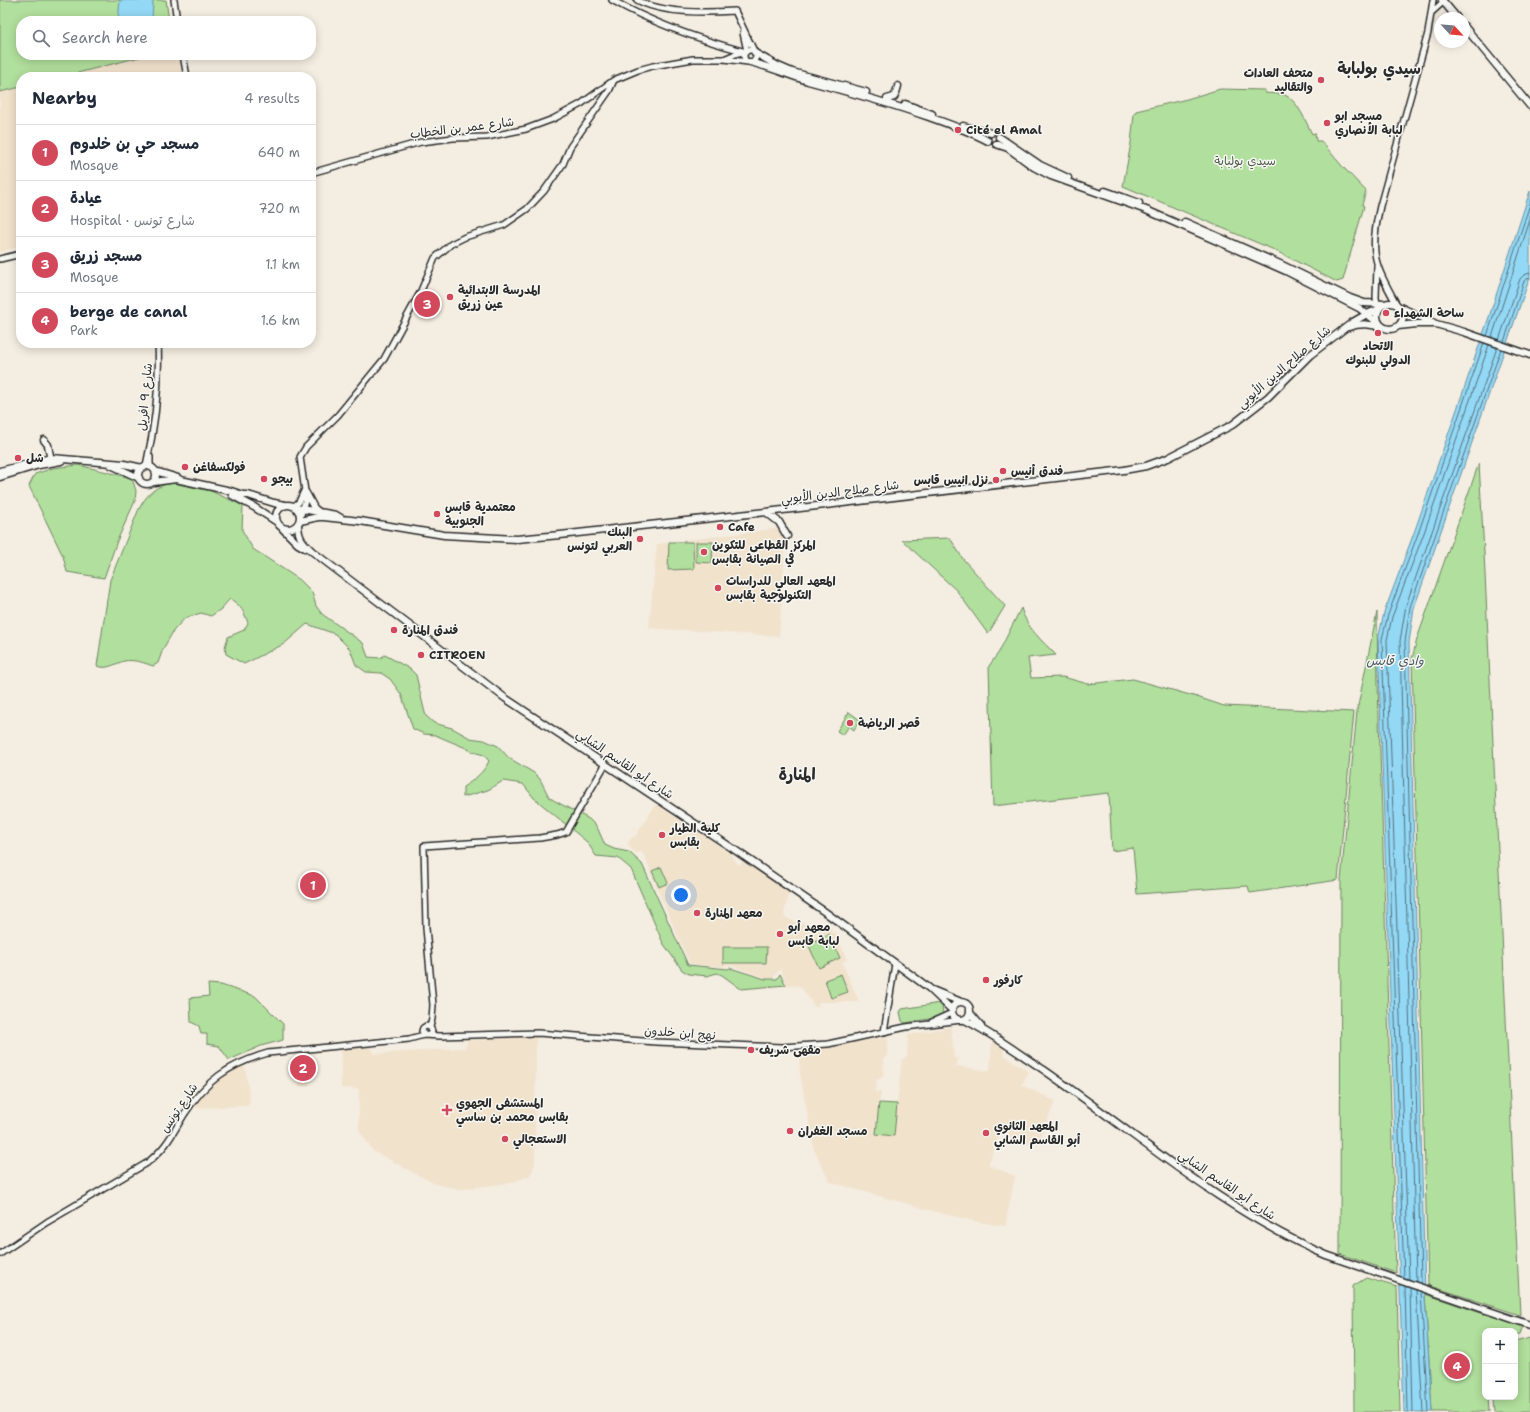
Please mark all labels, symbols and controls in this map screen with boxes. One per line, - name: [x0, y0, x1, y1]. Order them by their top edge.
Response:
- north arrow: [1434, 12, 1470, 48]
- search box: [16, 16, 316, 60]
- icon: search: [30, 27, 52, 49]
- text: Search here: [62, 28, 148, 48]
- district label: سيدي بولبابة: [1337, 58, 1421, 81]
- place label: متحف العادات والتقاليد: [1244, 65, 1313, 95]
- marker: متحف العادات والتقاليد: [1316, 75, 1326, 85]
- text: Nearby: [32, 87, 97, 109]
- text: 4 results: [244, 90, 300, 107]
- place label: مسجد ابو لبابة الأنصاري: [1334, 108, 1403, 139]
- street label: شارع عمر بن الخطاب: [409, 114, 515, 143]
- marker: مسجد ابو لبابة الأنصاري: [1322, 118, 1332, 128]
- place label: Cité el Amal: [966, 122, 1042, 138]
- marker: Cité el Amal: [953, 125, 963, 135]
- text: مسجد حي بن خلدوم: [70, 134, 199, 154]
- text: 1: [42, 144, 48, 161]
- text: 640 m: [258, 144, 300, 161]
- park label: سيدي بولبابة: [1214, 153, 1276, 170]
- text: Mosque: [70, 157, 119, 174]
- text: عيادة: [70, 188, 102, 208]
- text: 2: [40, 200, 50, 217]
- text: 720 m: [259, 200, 300, 217]
- text: Hospital · شارع تونس: [70, 212, 195, 229]
- text: مسجد زريق: [70, 246, 142, 266]
- text: 3: [40, 256, 50, 273]
- text: 1.1 km: [265, 256, 300, 273]
- text: Mosque: [70, 269, 119, 286]
- place label: المدرسة الابتدائية عين زريق: [458, 282, 540, 312]
- pin: 3: [414, 289, 440, 319]
- marker: المدرسة الابتدائية عين زريق: [445, 292, 455, 302]
- text: berge de canal: [70, 302, 188, 322]
- place label: ساحة الشهداء: [1394, 305, 1464, 321]
- marker: ساحة الشهداء: [1381, 308, 1391, 318]
- text: 4: [40, 312, 50, 329]
- text: 1.6 km: [261, 312, 300, 329]
- text: Park: [70, 322, 98, 339]
- street label: شارع صلاح الدين الأيوبي: [1234, 322, 1336, 414]
- marker: الاتحاد الدولي للبنوك: [1373, 328, 1383, 338]
- place label: الاتحاد الدولي للبنوك: [1346, 338, 1410, 371]
- street label: شارع 9 افريل: [134, 362, 157, 432]
- place label: شل: [26, 450, 44, 466]
- marker: شل: [13, 453, 23, 463]
- place label: فولكسفاغن: [193, 459, 246, 475]
- marker: فولكسفاغن: [180, 462, 190, 472]
- place label: فندق أنيس: [1011, 463, 1063, 479]
- marker: فندق أنيس: [998, 466, 1008, 476]
- place label: بيجو: [271, 471, 293, 487]
- place label: نزل انيس قابس: [914, 472, 988, 488]
- marker: بيجو: [259, 474, 269, 484]
- marker: نزل انيس قابس: [991, 475, 1001, 485]
- street label: شارع صلاح الدين الأيوبي: [780, 477, 900, 510]
- place label: معتمدية قابس الجنوبية: [445, 499, 516, 529]
- marker: معتمدية قابس الجنوبية: [432, 509, 442, 519]
- place label: Cafe: [728, 519, 755, 535]
- marker: Cafe: [715, 522, 725, 532]
- place label: البنك العربي لتونس: [567, 524, 632, 557]
- marker: البنك العربي لتونس: [635, 534, 645, 544]
- place label: المركز القطاعى للتكوين في الصيانة بقابس: [712, 537, 816, 568]
- marker: المركز القطاعى للتكوين في الصيانة بقابس: [699, 547, 709, 557]
- place label: المعهد العالي للدراسات التكنولوجية بقابس: [726, 573, 836, 603]
- marker: المعهد العالي للدراسات التكنولوجية بقابس: [713, 583, 723, 593]
- place label: فندق المنارة: [402, 622, 458, 638]
- marker: فندق المنارة: [389, 625, 399, 635]
- place label: CITROEN: [429, 647, 485, 663]
- marker: CITROEN: [416, 650, 426, 660]
- water label: وادي قابس: [1366, 652, 1424, 670]
- place label: قصر الرياضة: [858, 715, 920, 731]
- marker: قصر الرياضة: [845, 718, 855, 728]
- street label: شارع أبو القاسم الشابي: [572, 725, 677, 805]
- district label: المنارة: [779, 764, 816, 785]
- place label: كلية الطيار بقابس: [669, 820, 721, 850]
- marker: كلية الطيار بقابس: [657, 830, 667, 840]
- pin: 1: [300, 870, 326, 900]
- your location: [671, 885, 691, 905]
- place label: معهد المنارة: [705, 905, 763, 921]
- marker: معهد المنارة: [692, 908, 702, 918]
- place label: معهد أبو لبابة قابس: [787, 919, 840, 949]
- marker: معهد أبو لبابة قابس: [775, 929, 785, 939]
- place label: كارفور: [993, 972, 1024, 988]
- marker: كارفور: [981, 975, 991, 985]
- street label: نهج ابن خلدون: [644, 1023, 716, 1044]
- place label: مقهى شريف: [759, 1042, 821, 1058]
- marker: مقهى شريف: [746, 1045, 756, 1055]
- pin: 2: [290, 1053, 316, 1083]
- street label: شارع تونس: [157, 1080, 202, 1136]
- place label: المستشفى الجهوي بقابس محمد بن ساسي: [456, 1095, 568, 1128]
- marker: المستشفى الجهوي بقابس محمد بن ساسي: [441, 1104, 453, 1116]
- place label: المعهد الثانوي أبو القاسم الشابي: [994, 1118, 1081, 1151]
- place label: مسجد الغفران: [798, 1123, 867, 1139]
- marker: مسجد الغفران: [785, 1126, 795, 1136]
- marker: المعهد الثانوي أبو القاسم الشابي: [981, 1128, 991, 1138]
- place label: الاستعجالي: [513, 1131, 566, 1150]
- marker: الاستعجالي: [500, 1134, 510, 1144]
- street label: شارع أبو القاسم الشابي: [1174, 1146, 1279, 1226]
- map controls: [1482, 1328, 1518, 1400]
- button: +: [1482, 1328, 1518, 1364]
- pin: 4: [1444, 1351, 1470, 1381]
- button: −: [1482, 1364, 1518, 1400]

